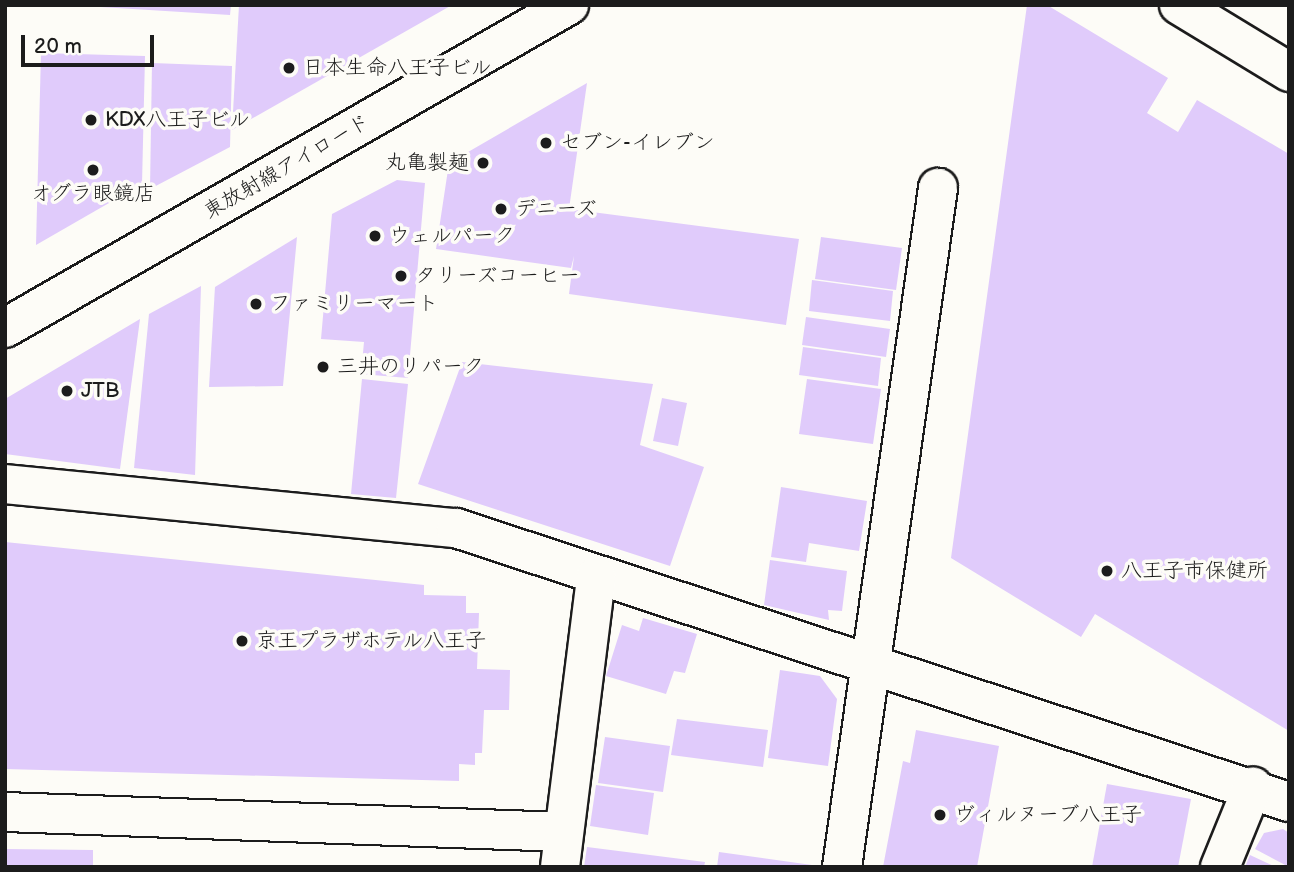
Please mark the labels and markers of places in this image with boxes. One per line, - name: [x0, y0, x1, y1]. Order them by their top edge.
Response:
- place label: 日本生命八王子ビル: [303, 55, 492, 81]
- marker: 日本生命八王子ビル: [281, 60, 297, 76]
- place label: KDX八王子ビル: [105, 107, 250, 133]
- marker: KDX八王子ビル: [83, 112, 99, 128]
- place label: セブン-イレブン: [560, 130, 715, 156]
- marker: セブン-イレブン: [538, 135, 554, 151]
- place label: 丸亀製麺: [385, 150, 469, 176]
- marker: 丸亀製麺: [475, 155, 491, 171]
- marker: オグラ眼鏡店: [85, 162, 101, 178]
- place label: オグラ眼鏡店: [30, 181, 156, 207]
- place label: デニーズ: [515, 196, 599, 222]
- marker: デニーズ: [493, 201, 509, 217]
- place label: ウェルパーク: [389, 223, 515, 249]
- marker: ウェルパーク: [367, 228, 383, 244]
- place label: タリーズコーヒー: [415, 263, 582, 289]
- marker: タリーズコーヒー: [393, 268, 409, 284]
- place label: ファミリーマート: [270, 291, 438, 317]
- marker: ファミリーマート: [248, 296, 264, 312]
- place label: 三井のリパーク: [337, 354, 484, 380]
- marker: 三井のリパーク: [315, 359, 331, 375]
- place label: JTB: [81, 378, 119, 404]
- marker: JTB: [59, 383, 75, 399]
- place label: 八王子市保健所: [1121, 558, 1268, 584]
- marker: 八王子市保健所: [1099, 563, 1115, 579]
- place label: 京王プラザホテル八王子: [256, 628, 487, 654]
- marker: 京王プラザホテル八王子: [234, 633, 250, 649]
- place label: ヴィルヌーブ八王子: [954, 802, 1143, 828]
- marker: ヴィルヌーブ八王子: [932, 807, 948, 823]

